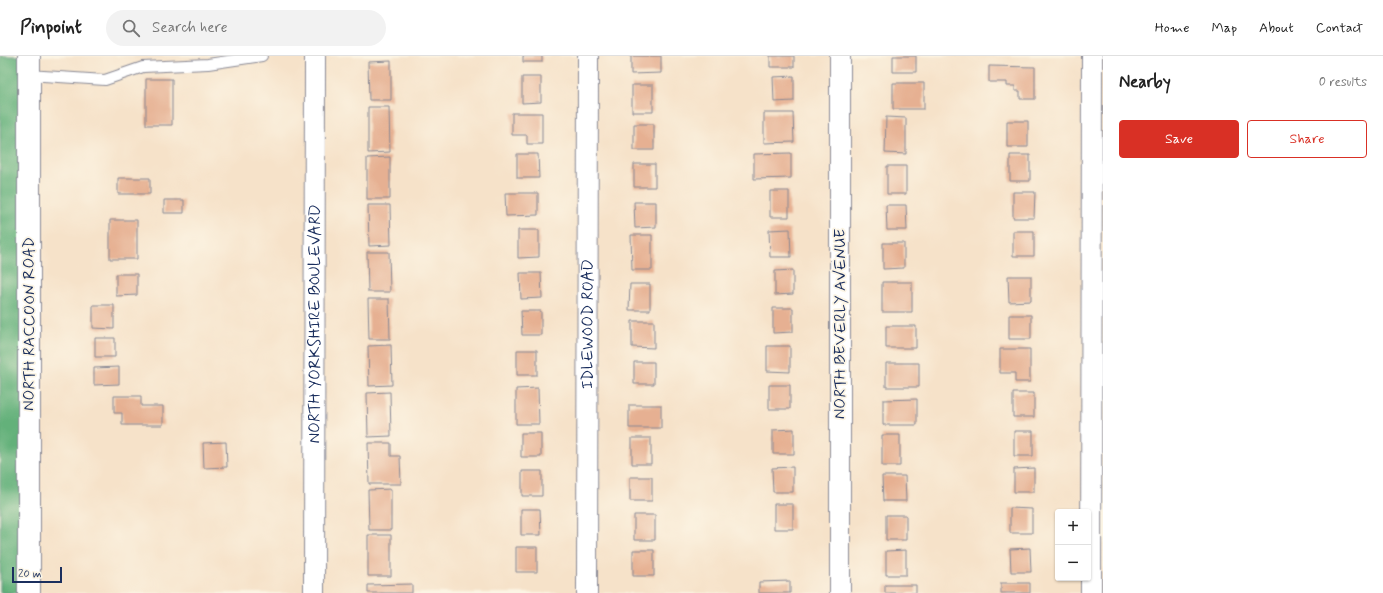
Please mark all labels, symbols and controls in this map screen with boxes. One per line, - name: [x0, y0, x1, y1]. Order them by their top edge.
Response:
- search box: [106, 10, 386, 46]
- text: Pinpoint: [20, 15, 82, 40]
- icon: search: [120, 17, 142, 39]
- text: Search here: [152, 18, 228, 38]
- text: Home: [1155, 19, 1189, 37]
- text: Map: [1211, 19, 1237, 37]
- text: About: [1259, 19, 1294, 37]
- text: Contact: [1316, 19, 1363, 37]
- text: Nearby: [1119, 71, 1171, 93]
- text: 0 results: [1319, 74, 1367, 91]
- button: Save: [1119, 120, 1239, 158]
- button: Share: [1247, 120, 1367, 158]
- street label: NORTH YORKSHIRE BOULEVARD: [304, 204, 325, 444]
- street label: NORTH BEVERLY AVENUE: [830, 229, 851, 419]
- street label: NORTH RACCOON ROAD: [19, 237, 40, 411]
- street label: IDLEWOOD ROAD: [577, 259, 598, 389]
- map controls: [1055, 509, 1091, 581]
- button: +: [1055, 509, 1091, 545]
- button: −: [1055, 545, 1091, 581]
- scale bar: [12, 565, 62, 584]
- text: 20 m: [18, 567, 41, 581]

